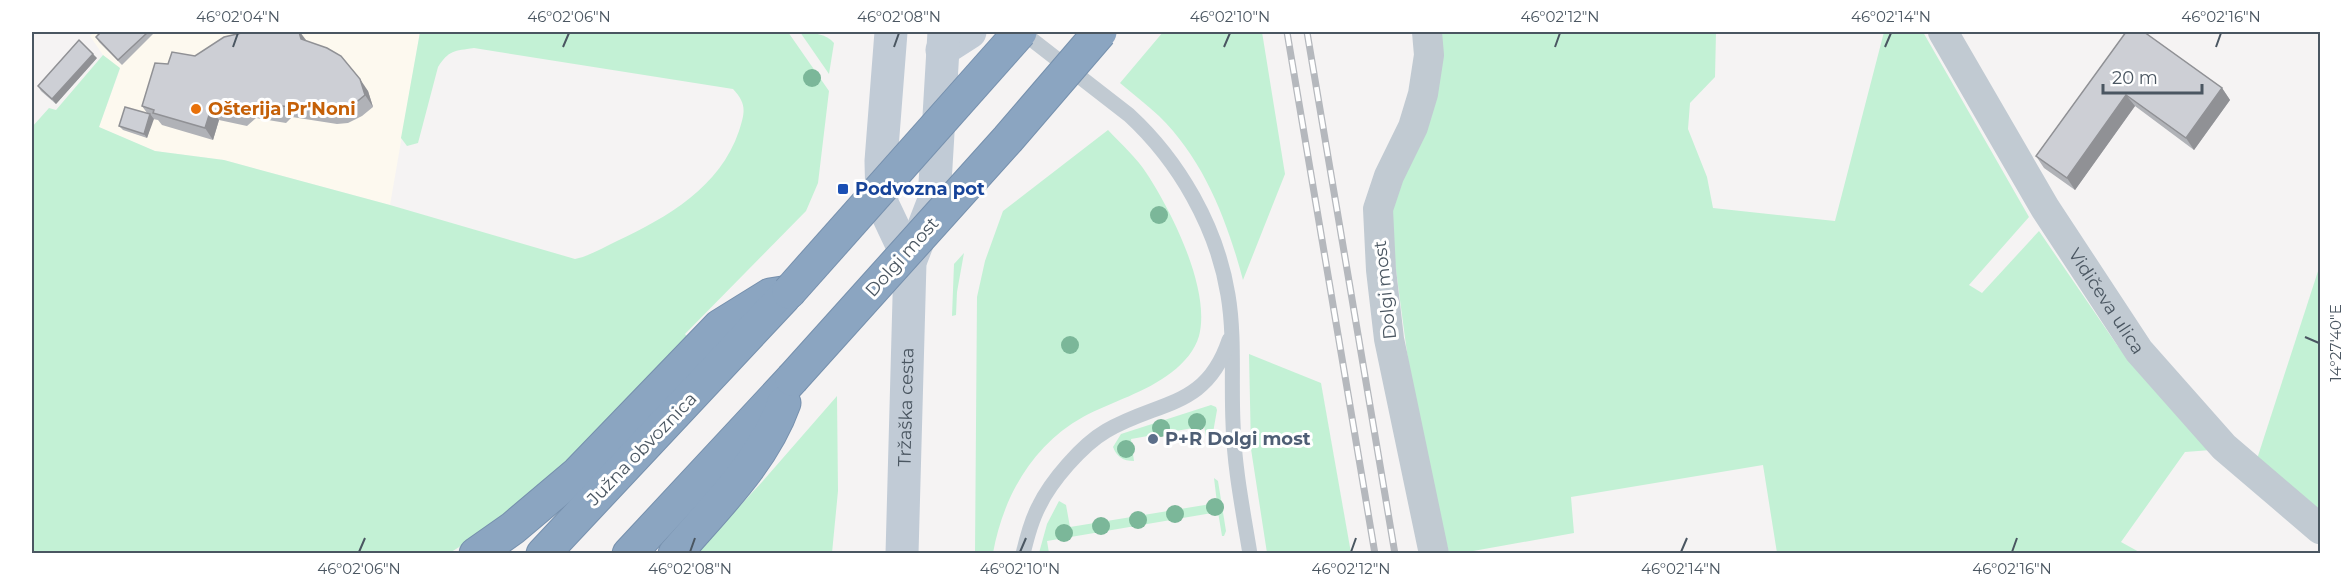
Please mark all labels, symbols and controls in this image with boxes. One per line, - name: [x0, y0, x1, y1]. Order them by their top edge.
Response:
- text: 46°02'04"N: [196, 7, 280, 26]
- text: 46°02'06"N: [527, 7, 611, 26]
- text: 46°02'08"N: [857, 7, 941, 26]
- text: 46°02'10"N: [1190, 7, 1270, 26]
- text: 46°02'12"N: [1521, 7, 1599, 26]
- text: 46°02'14"N: [1851, 7, 1931, 26]
- text: 46°02'16"N: [2181, 7, 2261, 26]
- scale bar: [2103, 57, 2202, 95]
- text: 20 m: [2112, 67, 2158, 89]
- place label: Ošterija Pr'Noni: [208, 98, 356, 120]
- marker: Ošterija Pr'Noni: [189, 102, 203, 116]
- place label: Podvozna pot: [855, 178, 985, 200]
- marker: Podvozna pot: [836, 182, 850, 196]
- street label: Dolgi most: [861, 213, 943, 301]
- street label: Dolgi most: [1369, 239, 1401, 341]
- street label: Vidičeva ulica: [2064, 244, 2149, 358]
- text: 14°27'40"E: [2326, 304, 2345, 382]
- street label: Tržaška cesta: [893, 347, 919, 467]
- street label: Južna obvoznica: [582, 388, 702, 511]
- place label: P+R Dolgi most: [1165, 428, 1311, 450]
- marker: P+R Dolgi most: [1146, 432, 1160, 446]
- text: 46°02'06"N: [317, 559, 401, 578]
- text: 46°02'08"N: [648, 559, 732, 578]
- text: 46°02'10"N: [980, 559, 1060, 578]
- text: 46°02'12"N: [1312, 559, 1390, 578]
- text: 46°02'14"N: [1641, 559, 1721, 578]
- text: 46°02'16"N: [1972, 559, 2052, 578]

